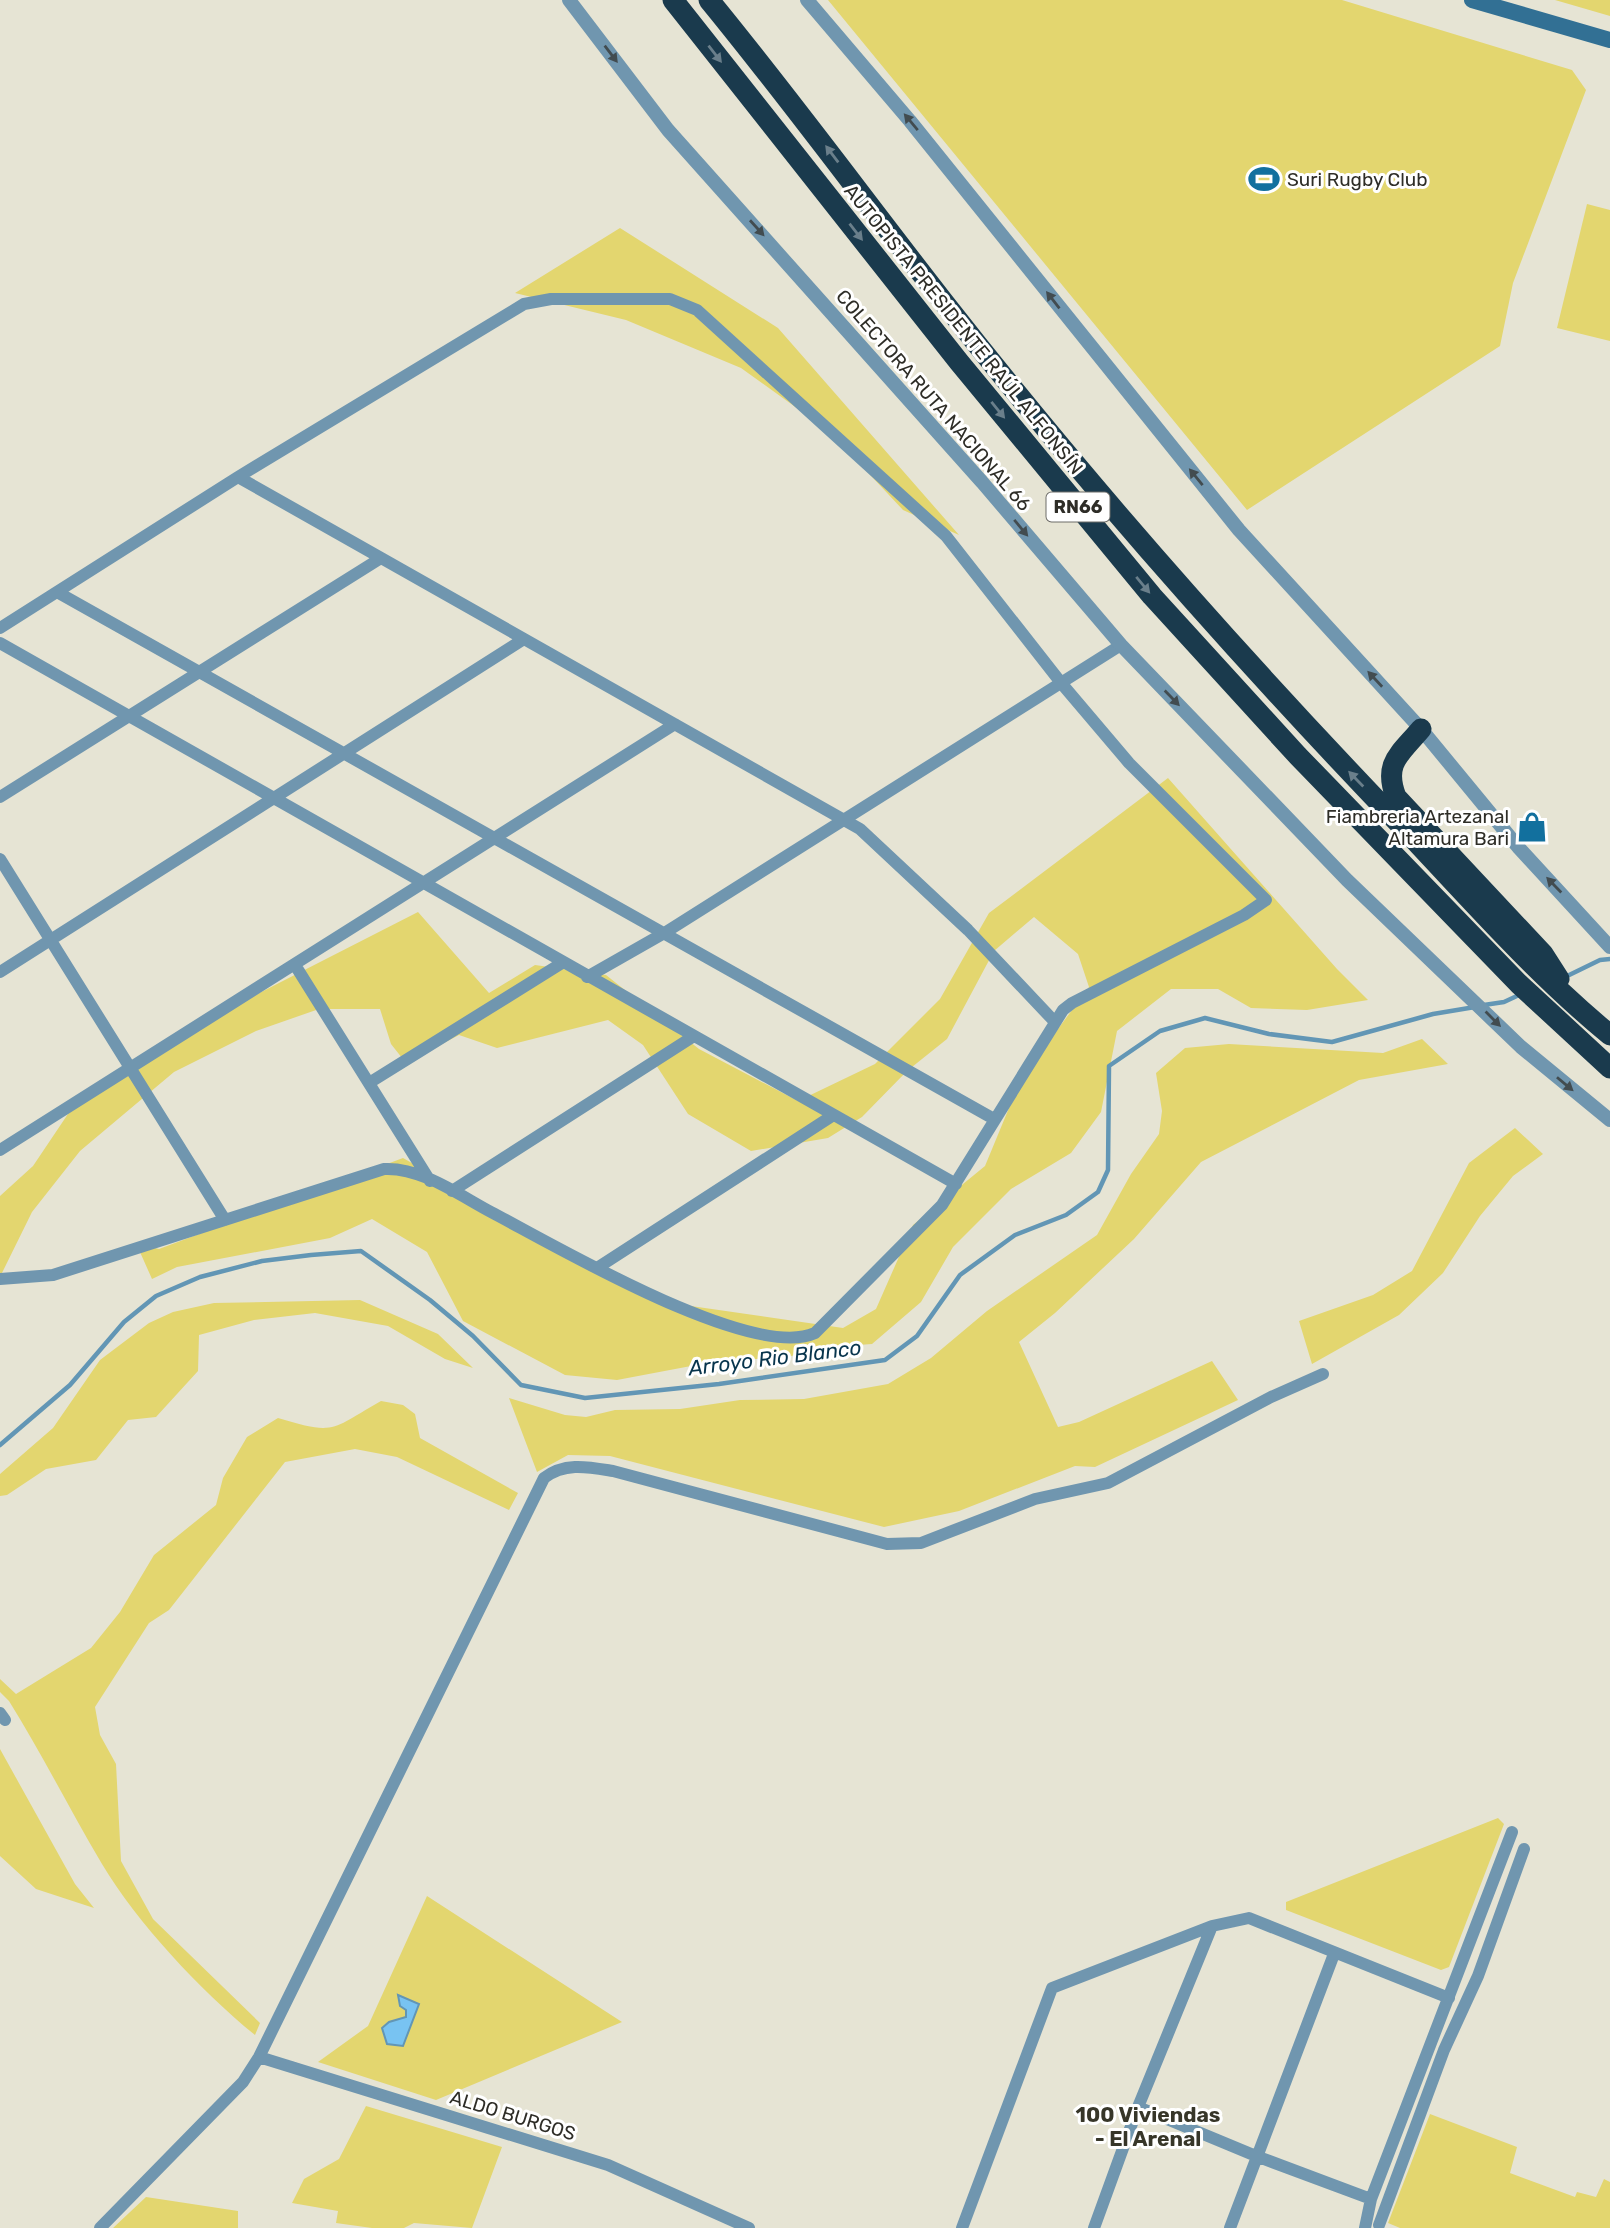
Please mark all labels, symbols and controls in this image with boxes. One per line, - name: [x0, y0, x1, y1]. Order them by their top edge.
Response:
- one-way arrow: [603, 45, 617, 63]
- one-way arrow: [707, 45, 722, 62]
- one-way arrow: [903, 114, 918, 132]
- one-way arrow: [825, 145, 839, 163]
- sports icon: Suri Rugby Club: [1247, 162, 1281, 196]
- place label: Suri Rugby Club: [1287, 168, 1428, 191]
- street label: AUTOPISTA PRESIDENTE RAÚL ALFONSÍN: [839, 180, 1088, 479]
- one-way arrow: [748, 220, 764, 237]
- one-way arrow: [849, 222, 864, 240]
- street label: COLECTORA RUTA NACIONAL 66: [831, 285, 1036, 516]
- one-way arrow: [1046, 291, 1061, 309]
- one-way arrow: [990, 401, 1005, 419]
- one-way arrow: [1188, 468, 1203, 486]
- road number: RN66: [1046, 492, 1110, 522]
- one-way arrow: [1013, 519, 1028, 536]
- one-way arrow: [1135, 576, 1150, 593]
- one-way arrow: [1368, 671, 1384, 688]
- one-way arrow: [1163, 689, 1180, 706]
- one-way arrow: [1347, 770, 1364, 787]
- place label: Fiambreria Artezanal Altamura Bari: [1326, 805, 1509, 850]
- shop icon: Fiambreria Artezanal Altamura Bari: [1515, 810, 1549, 844]
- one-way arrow: [1546, 876, 1562, 894]
- one-way arrow: [1484, 1010, 1500, 1027]
- one-way arrow: [1557, 1076, 1574, 1091]
- water label: Arroyo Rio Blanco: [686, 1334, 863, 1381]
- street label: ALDO BURGOS: [447, 2085, 578, 2145]
- district label: 100 Viviendas - El Arenal: [1075, 2102, 1221, 2151]

